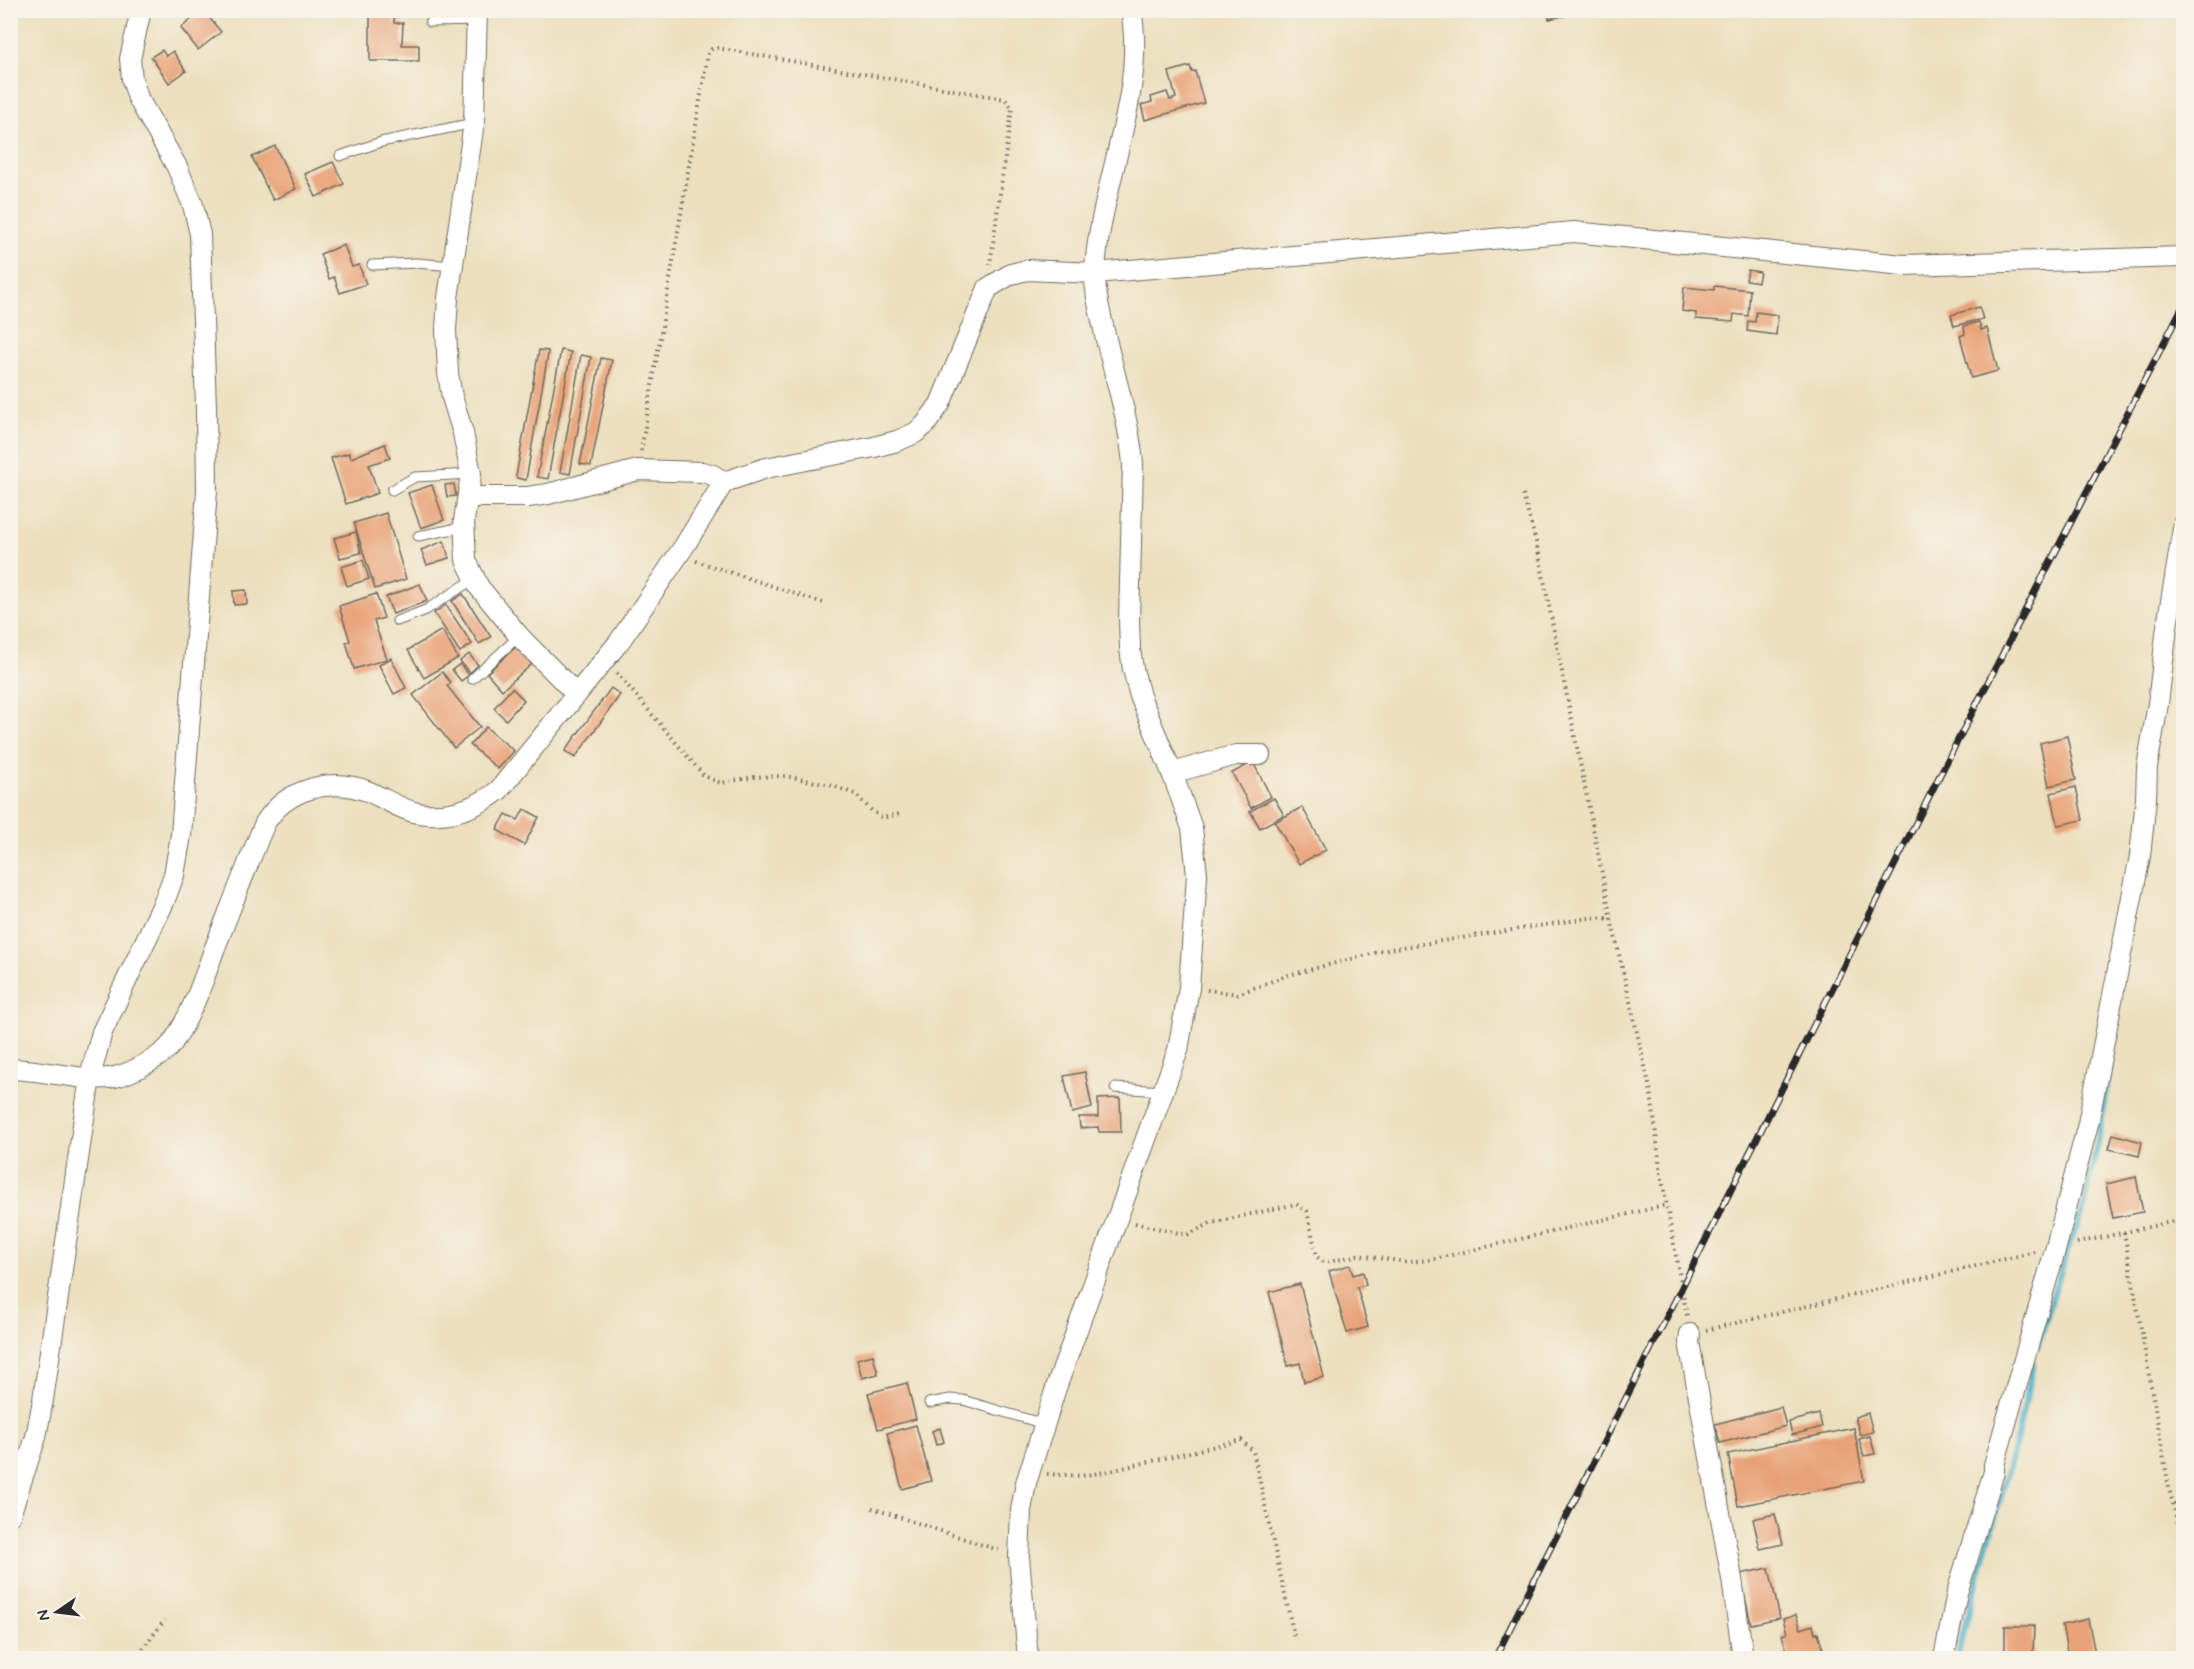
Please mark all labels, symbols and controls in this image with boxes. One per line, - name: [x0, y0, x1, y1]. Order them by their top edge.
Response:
- north arrow: [27, 1582, 87, 1642]
- text: N: [32, 1608, 55, 1623]

